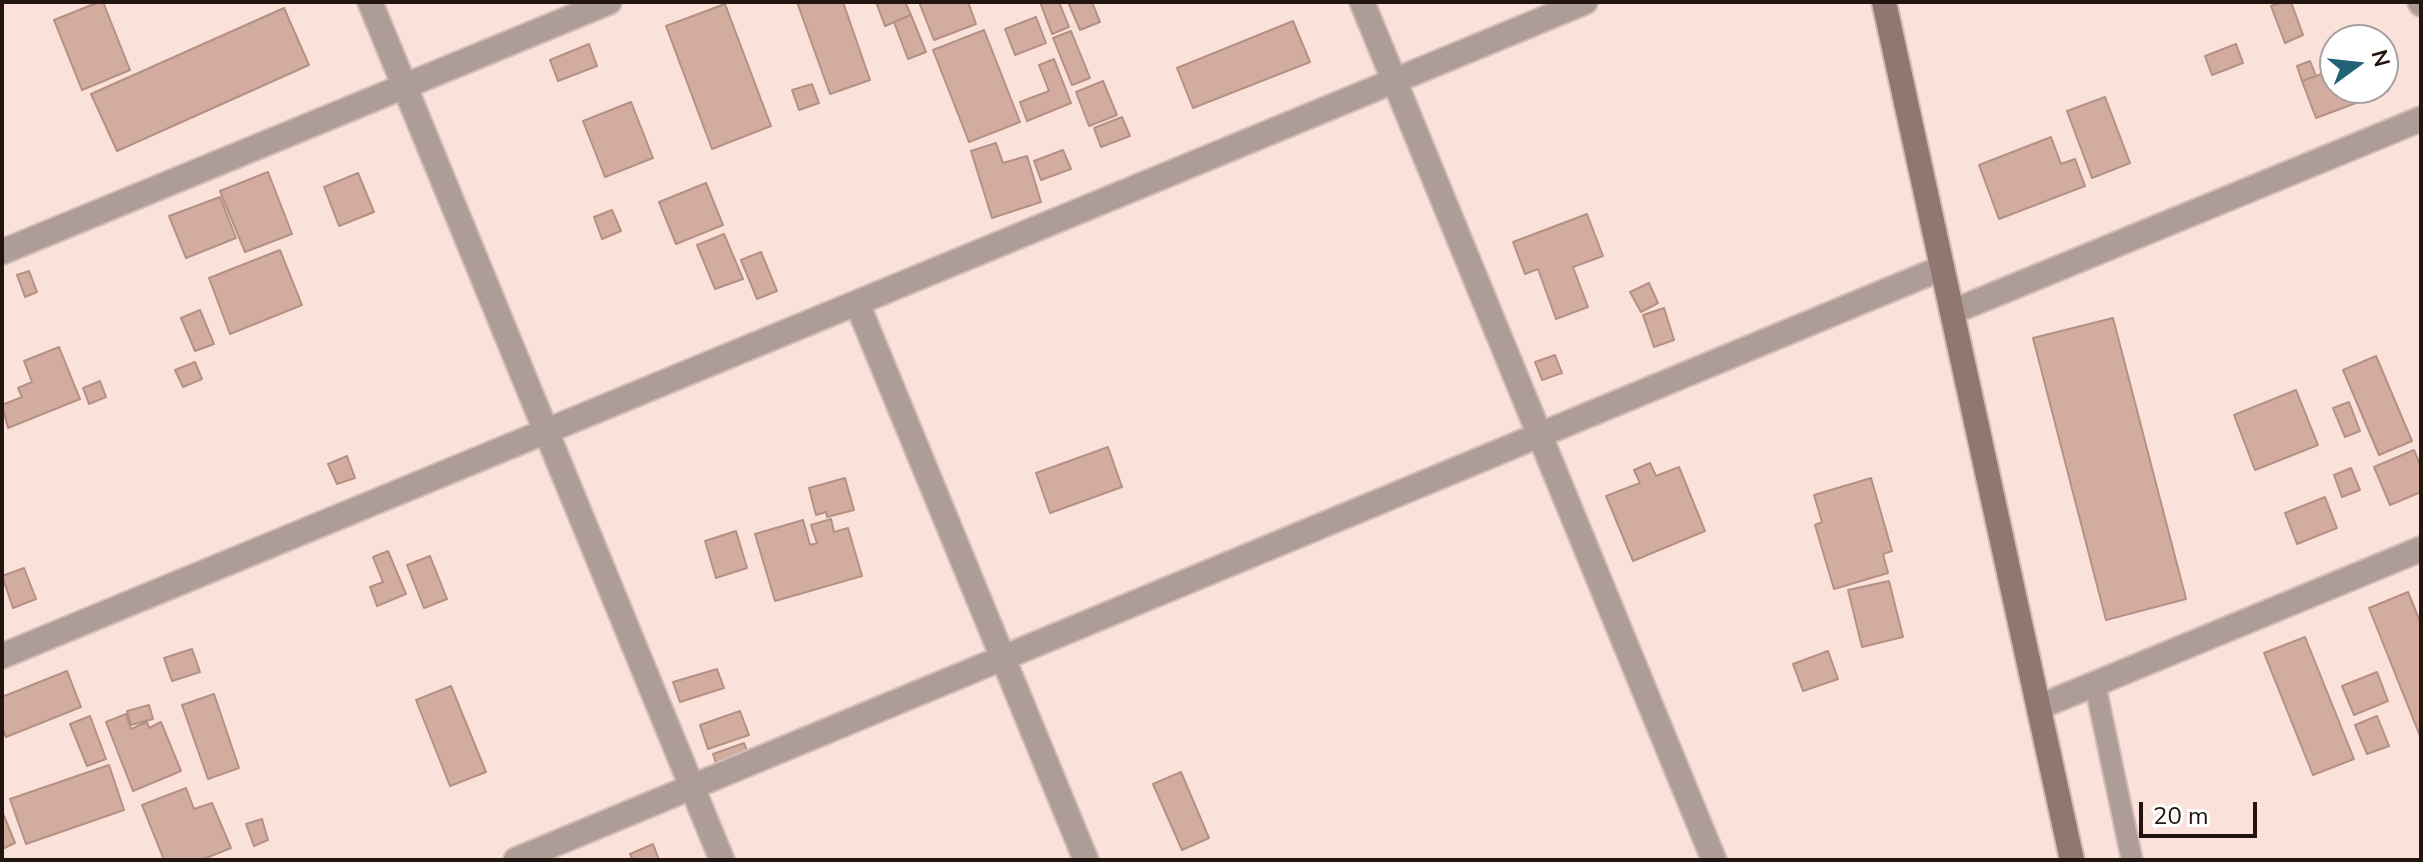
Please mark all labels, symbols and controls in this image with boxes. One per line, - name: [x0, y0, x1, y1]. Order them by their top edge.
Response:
- north arrow: [2319, 24, 2399, 104]
- text: N: [2364, 46, 2397, 70]
- scale bar: [2143, 786, 2261, 836]
- text: 20 m: [2153, 800, 2209, 832]

